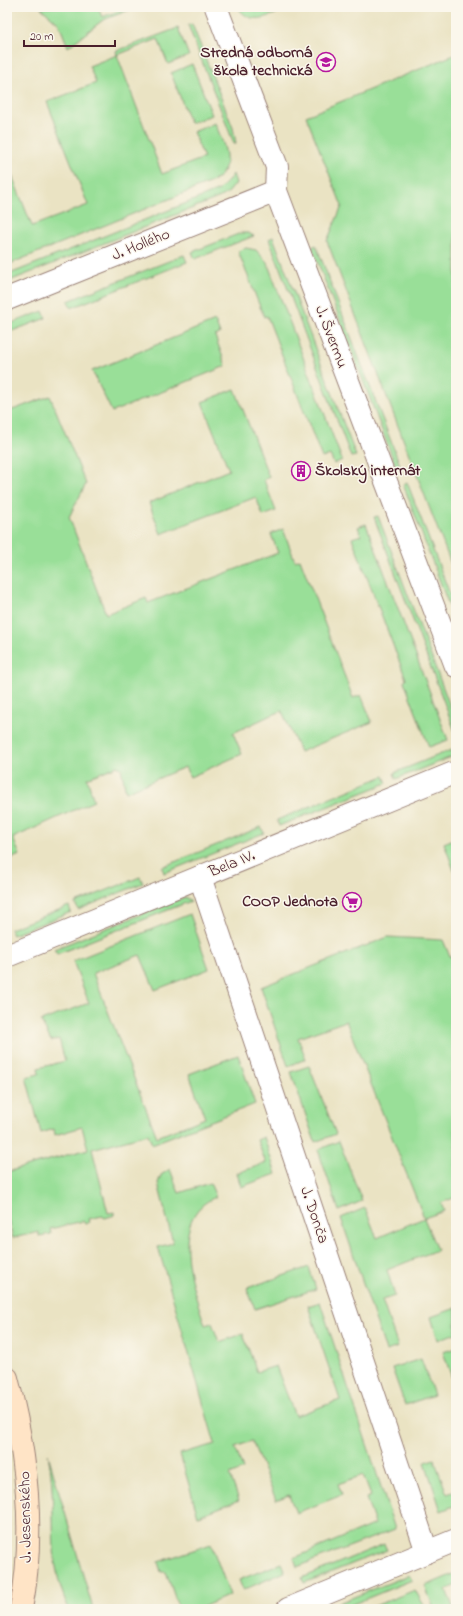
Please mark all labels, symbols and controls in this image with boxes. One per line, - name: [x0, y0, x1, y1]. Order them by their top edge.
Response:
- scale bar: [24, 22, 115, 48]
- text: 20 m: [30, 28, 53, 46]
- place label: Stredná odborná škola technická: [200, 41, 313, 83]
- school or university icon: Stredná odborná škola technická: [315, 51, 337, 73]
- street label: J. Hollého: [108, 223, 174, 267]
- street label: J. Švermu: [308, 302, 354, 372]
- place label: Školský internát: [315, 459, 421, 484]
- building icon: Školský internát: [290, 460, 312, 482]
- street label: Bela IV.: [204, 844, 259, 884]
- place label: COOP Jednota: [242, 890, 338, 914]
- supermarket icon: COOP Jednota: [341, 891, 363, 913]
- street label: J. Donča: [293, 1183, 335, 1247]
- street label: J. Jesenského: [13, 1471, 39, 1563]

